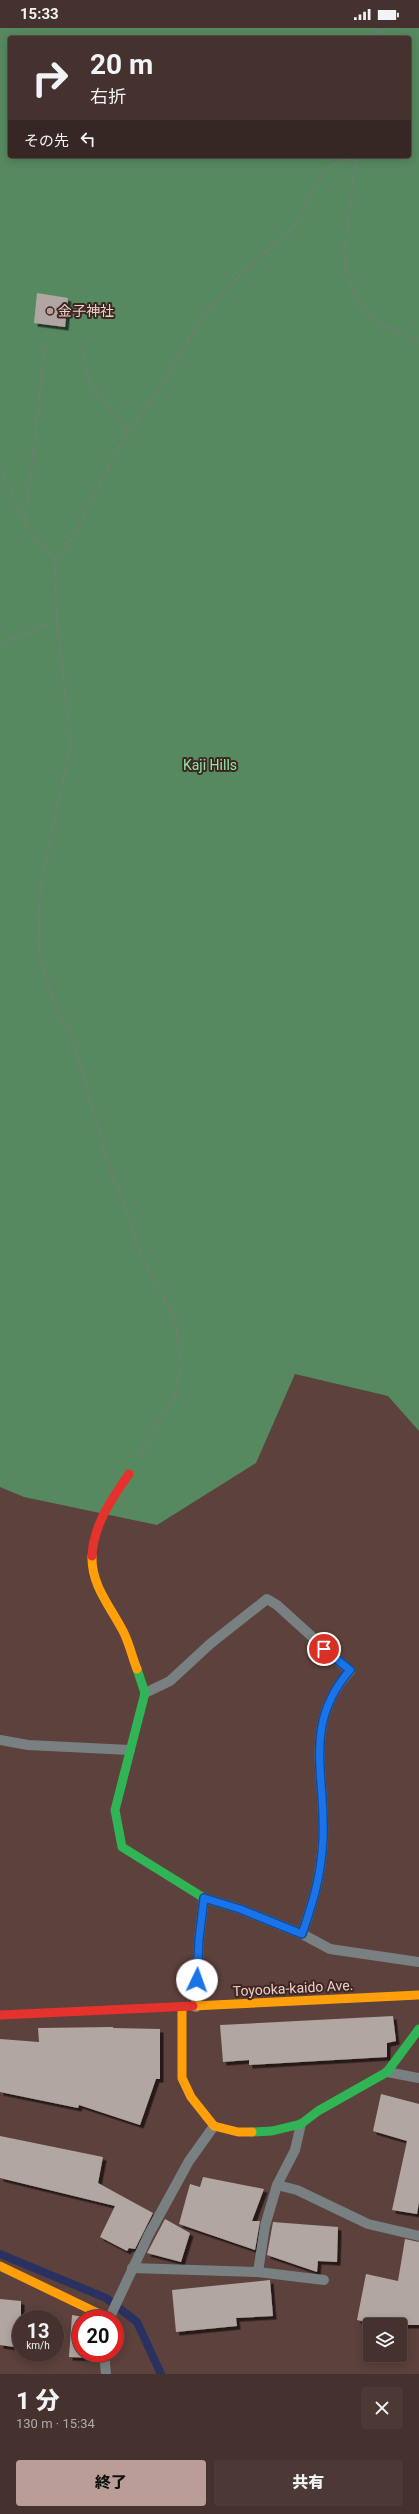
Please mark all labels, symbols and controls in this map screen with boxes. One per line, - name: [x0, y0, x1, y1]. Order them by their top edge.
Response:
- text: 15:33: [20, 5, 59, 23]
- text: 20 m: [90, 48, 153, 81]
- icon: right: [24, 52, 76, 104]
- text: 右折: [90, 86, 126, 107]
- icon: left: [77, 128, 99, 150]
- text: その先: [24, 132, 69, 150]
- place label: 金子神社: [58, 303, 114, 319]
- marker: 金子神社: [45, 306, 55, 316]
- park label: Kaji Hills: [183, 757, 237, 773]
- pin: [307, 1632, 341, 1666]
- icon: arrive: [313, 1638, 335, 1660]
- position arrow: [176, 1959, 218, 2001]
- street label: Toyooka-kaido Ave.: [232, 1977, 354, 1999]
- speed limit sign: 20: [72, 2310, 124, 2362]
- map controls: [363, 2318, 407, 2362]
- button: layers: [363, 2318, 407, 2362]
- text: 13: [27, 2319, 49, 2343]
- text: km/h: [26, 2340, 50, 2351]
- text: 1 分: [16, 2387, 60, 2415]
- button: close: [361, 2387, 403, 2429]
- text: 130 m · 15:34: [16, 2416, 95, 2431]
- button: 終了: [16, 2460, 206, 2506]
- button: 共有: [214, 2460, 403, 2506]

